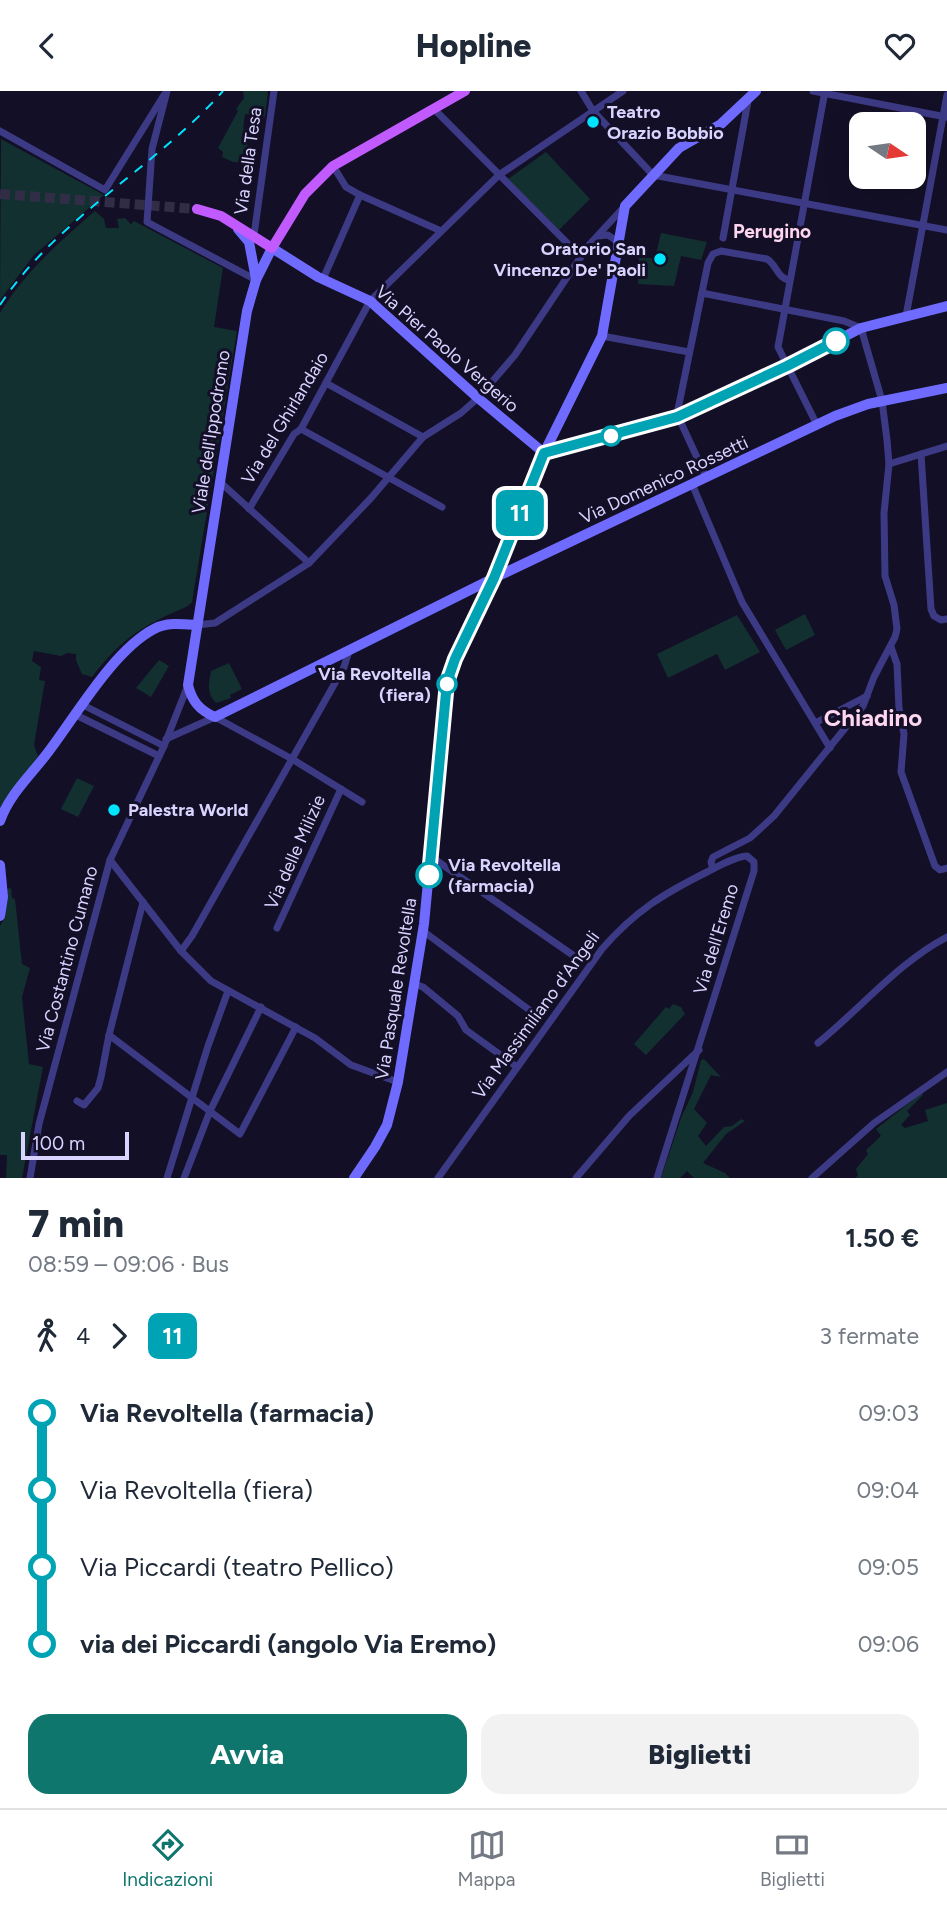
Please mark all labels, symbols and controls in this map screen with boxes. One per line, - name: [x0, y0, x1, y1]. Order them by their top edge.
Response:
- icon: back: [28, 27, 66, 65]
- text: Hopline: [416, 27, 531, 65]
- icon: heart: [881, 27, 919, 65]
- place label: Teatro Orazio Bobbio: [607, 101, 724, 144]
- street label: Via della Tesa: [230, 106, 266, 216]
- north arrow: [849, 112, 926, 189]
- map controls: [849, 112, 926, 189]
- marker: Teatro Orazio Bobbio: [585, 114, 601, 130]
- district label: Perugino: [733, 220, 811, 243]
- place label: Oratorio San Vincenzo De' Paoli: [494, 238, 646, 281]
- marker: Oratorio San Vincenzo De' Paoli: [652, 251, 668, 267]
- street label: Via Pier Paolo Vergerio: [371, 281, 523, 417]
- unlabelled marker: [823, 328, 849, 354]
- street label: Via del Ghirlandaio: [237, 348, 333, 488]
- street label: Viale dell'Ippodromo: [187, 349, 235, 515]
- unlabelled marker: [601, 426, 621, 446]
- street label: Via Domenico Rossetti: [576, 431, 752, 529]
- line badge: 11: [489, 490, 552, 536]
- text: 11: [510, 498, 530, 527]
- place label: Via Revoltella (fiera): [318, 663, 431, 706]
- marker: Via Revoltella (fiera): [437, 674, 457, 694]
- district label: Chiadino: [824, 703, 922, 732]
- street label: Via delle Milizie: [260, 791, 330, 913]
- place label: Palestra World: [128, 799, 248, 821]
- marker: Palestra World: [106, 802, 122, 818]
- place label: Via Revoltella (farmacia): [448, 854, 561, 897]
- marker: Via Revoltella (farmacia): [416, 862, 442, 888]
- street label: Via Costantino Cumano: [32, 863, 102, 1055]
- street label: Via dell'Eremo: [689, 881, 743, 997]
- street label: Via Pasquale Revoltella: [371, 896, 421, 1082]
- street label: Via Massimiliano d'Angeli: [468, 927, 604, 1103]
- scale bar: [21, 1129, 130, 1161]
- text: 100 m: [32, 1132, 85, 1155]
- text: 7 min: [28, 1201, 124, 1247]
- text: 1.50 €: [845, 1222, 919, 1254]
- text: 08:59 – 09:06 · Bus: [28, 1250, 229, 1278]
- icon: walk: [28, 1317, 66, 1355]
- icon: forward: [100, 1317, 138, 1355]
- text: 11: [162, 1321, 183, 1350]
- text: 4: [76, 1322, 90, 1350]
- text: 3 fermate: [820, 1322, 919, 1350]
- text: Via Revoltella (farmacia): [80, 1397, 374, 1429]
- text: 09:03: [858, 1399, 919, 1427]
- text: Via Revoltella (fiera): [80, 1474, 313, 1506]
- text: 09:04: [856, 1476, 919, 1504]
- text: Via Piccardi (teatro Pellico): [80, 1551, 394, 1583]
- text: 09:05: [857, 1553, 919, 1581]
- text: via dei Piccardi (angolo Via Eremo): [80, 1628, 497, 1660]
- text: 09:06: [858, 1630, 919, 1658]
- button: Avvia: [28, 1714, 467, 1794]
- button: Biglietti: [481, 1714, 919, 1794]
- tab: Indicazioni: [122, 1826, 213, 1891]
- tab: Mappa: [458, 1826, 516, 1891]
- tab: Biglietti: [760, 1826, 825, 1891]

